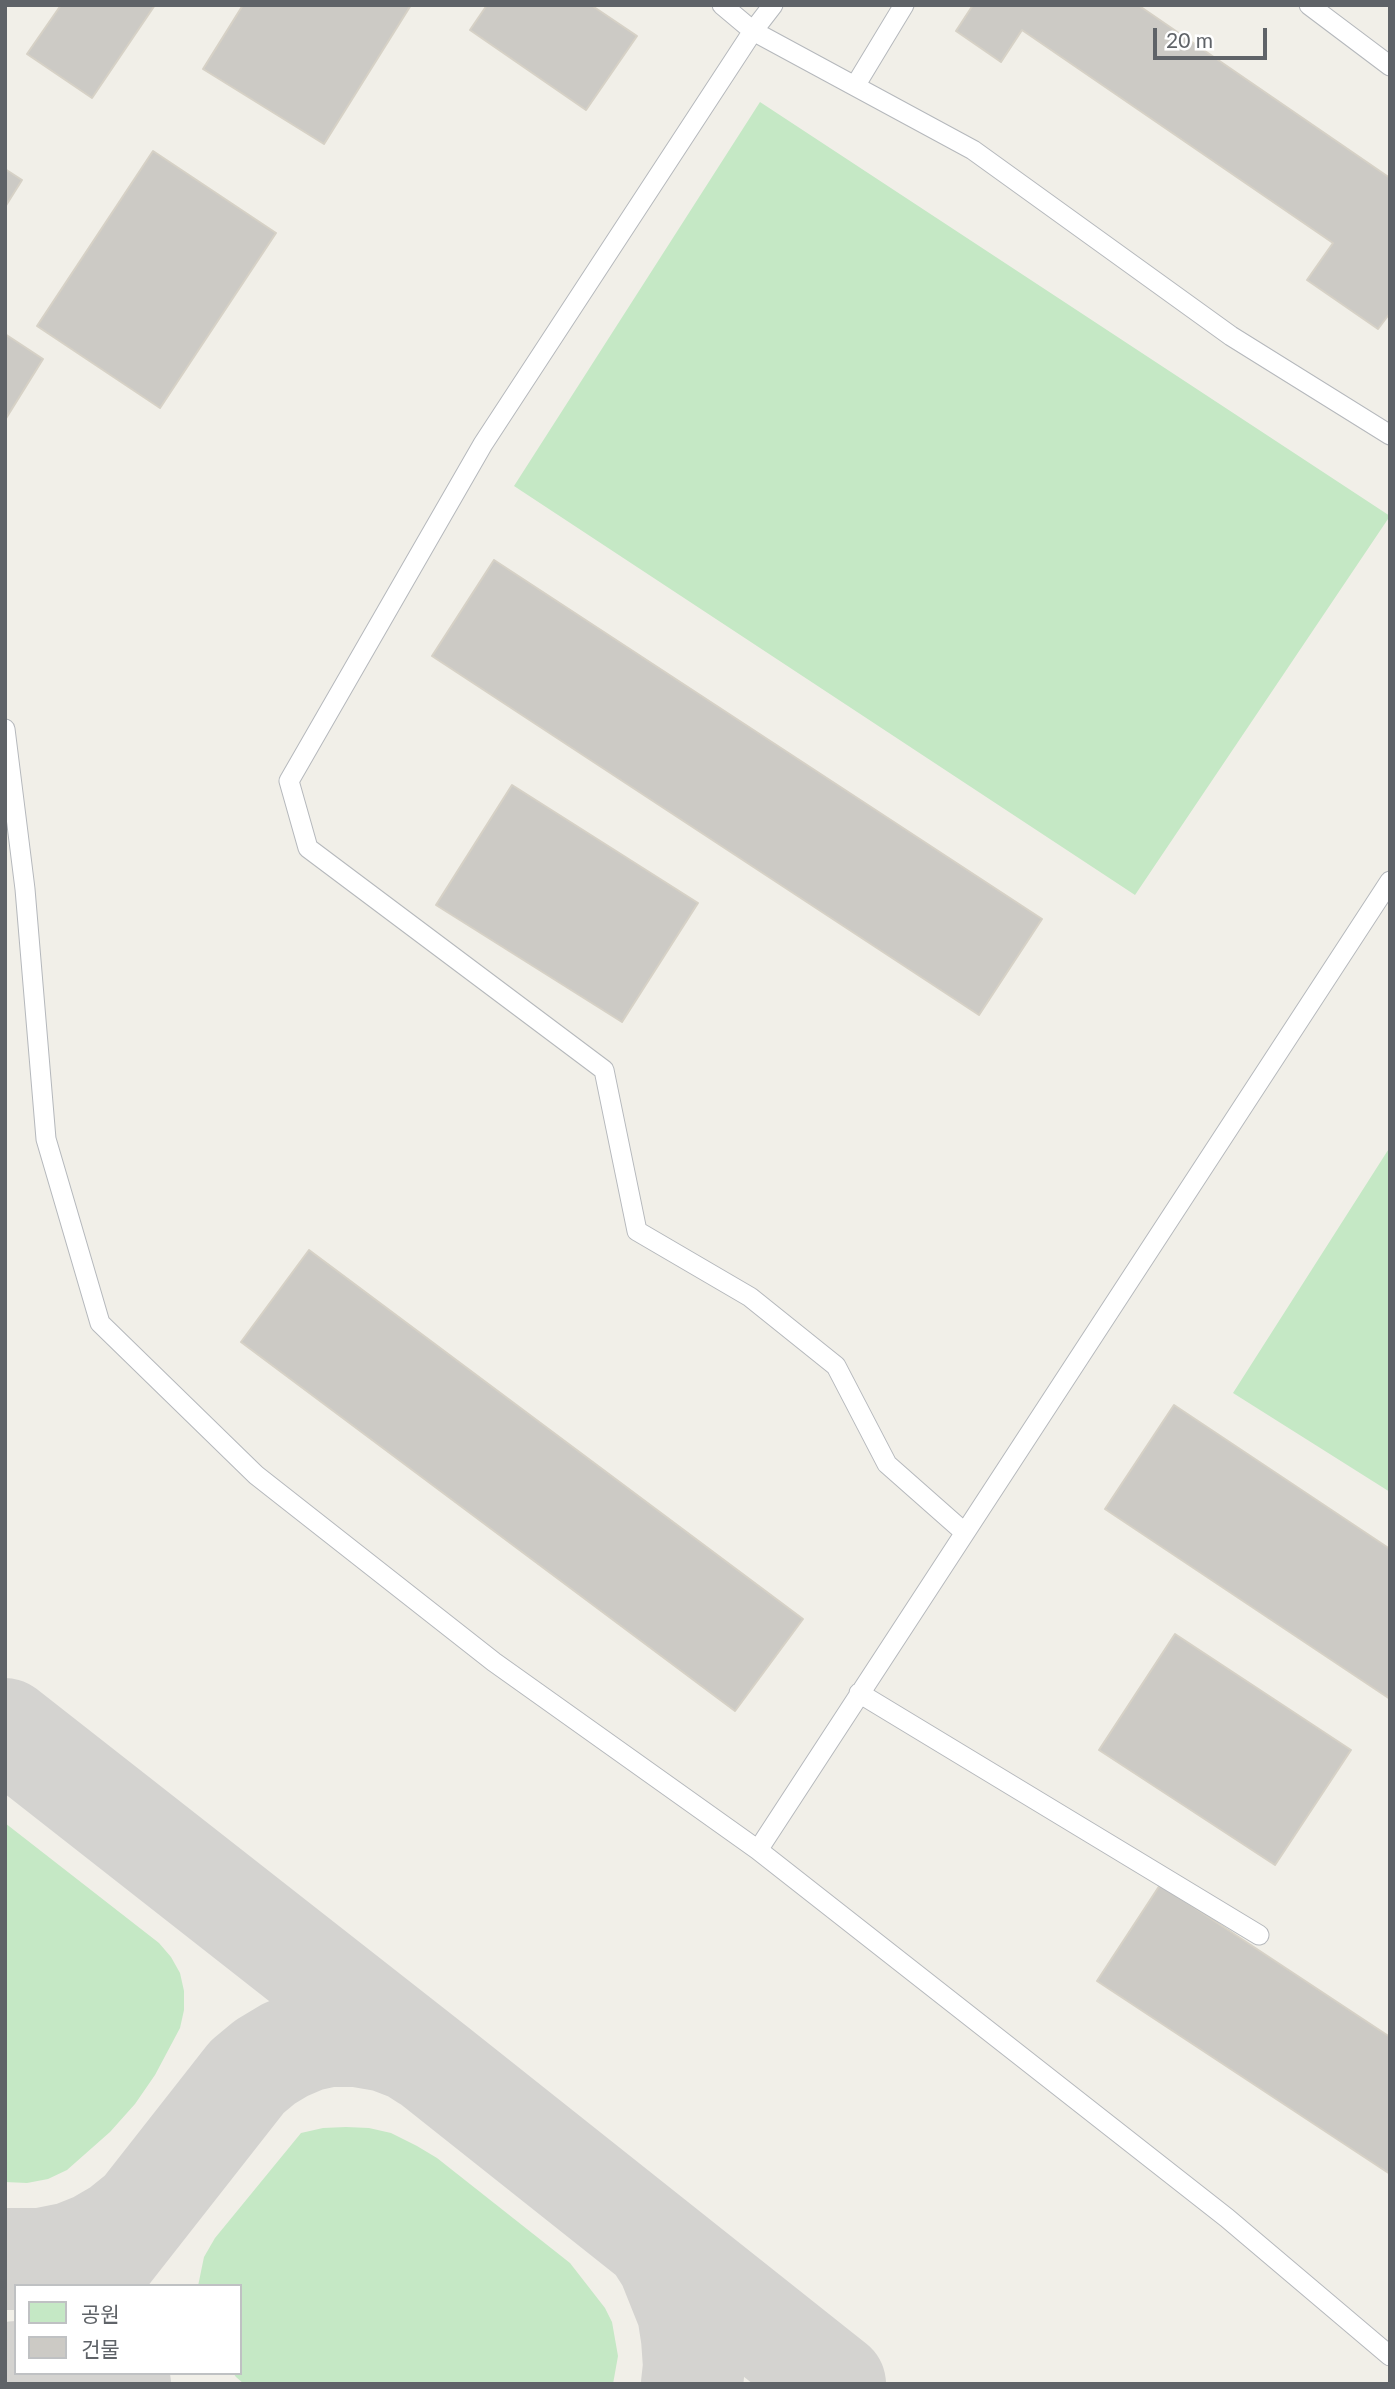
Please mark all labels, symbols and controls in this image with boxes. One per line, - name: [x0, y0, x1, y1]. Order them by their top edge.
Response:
- scale bar: [1157, 14, 1271, 58]
- text: 20 m: [1166, 27, 1213, 52]
- legend: [14, 2284, 242, 2375]
- text: 공원: [81, 2301, 120, 2326]
- text: 건물: [81, 2336, 120, 2361]

